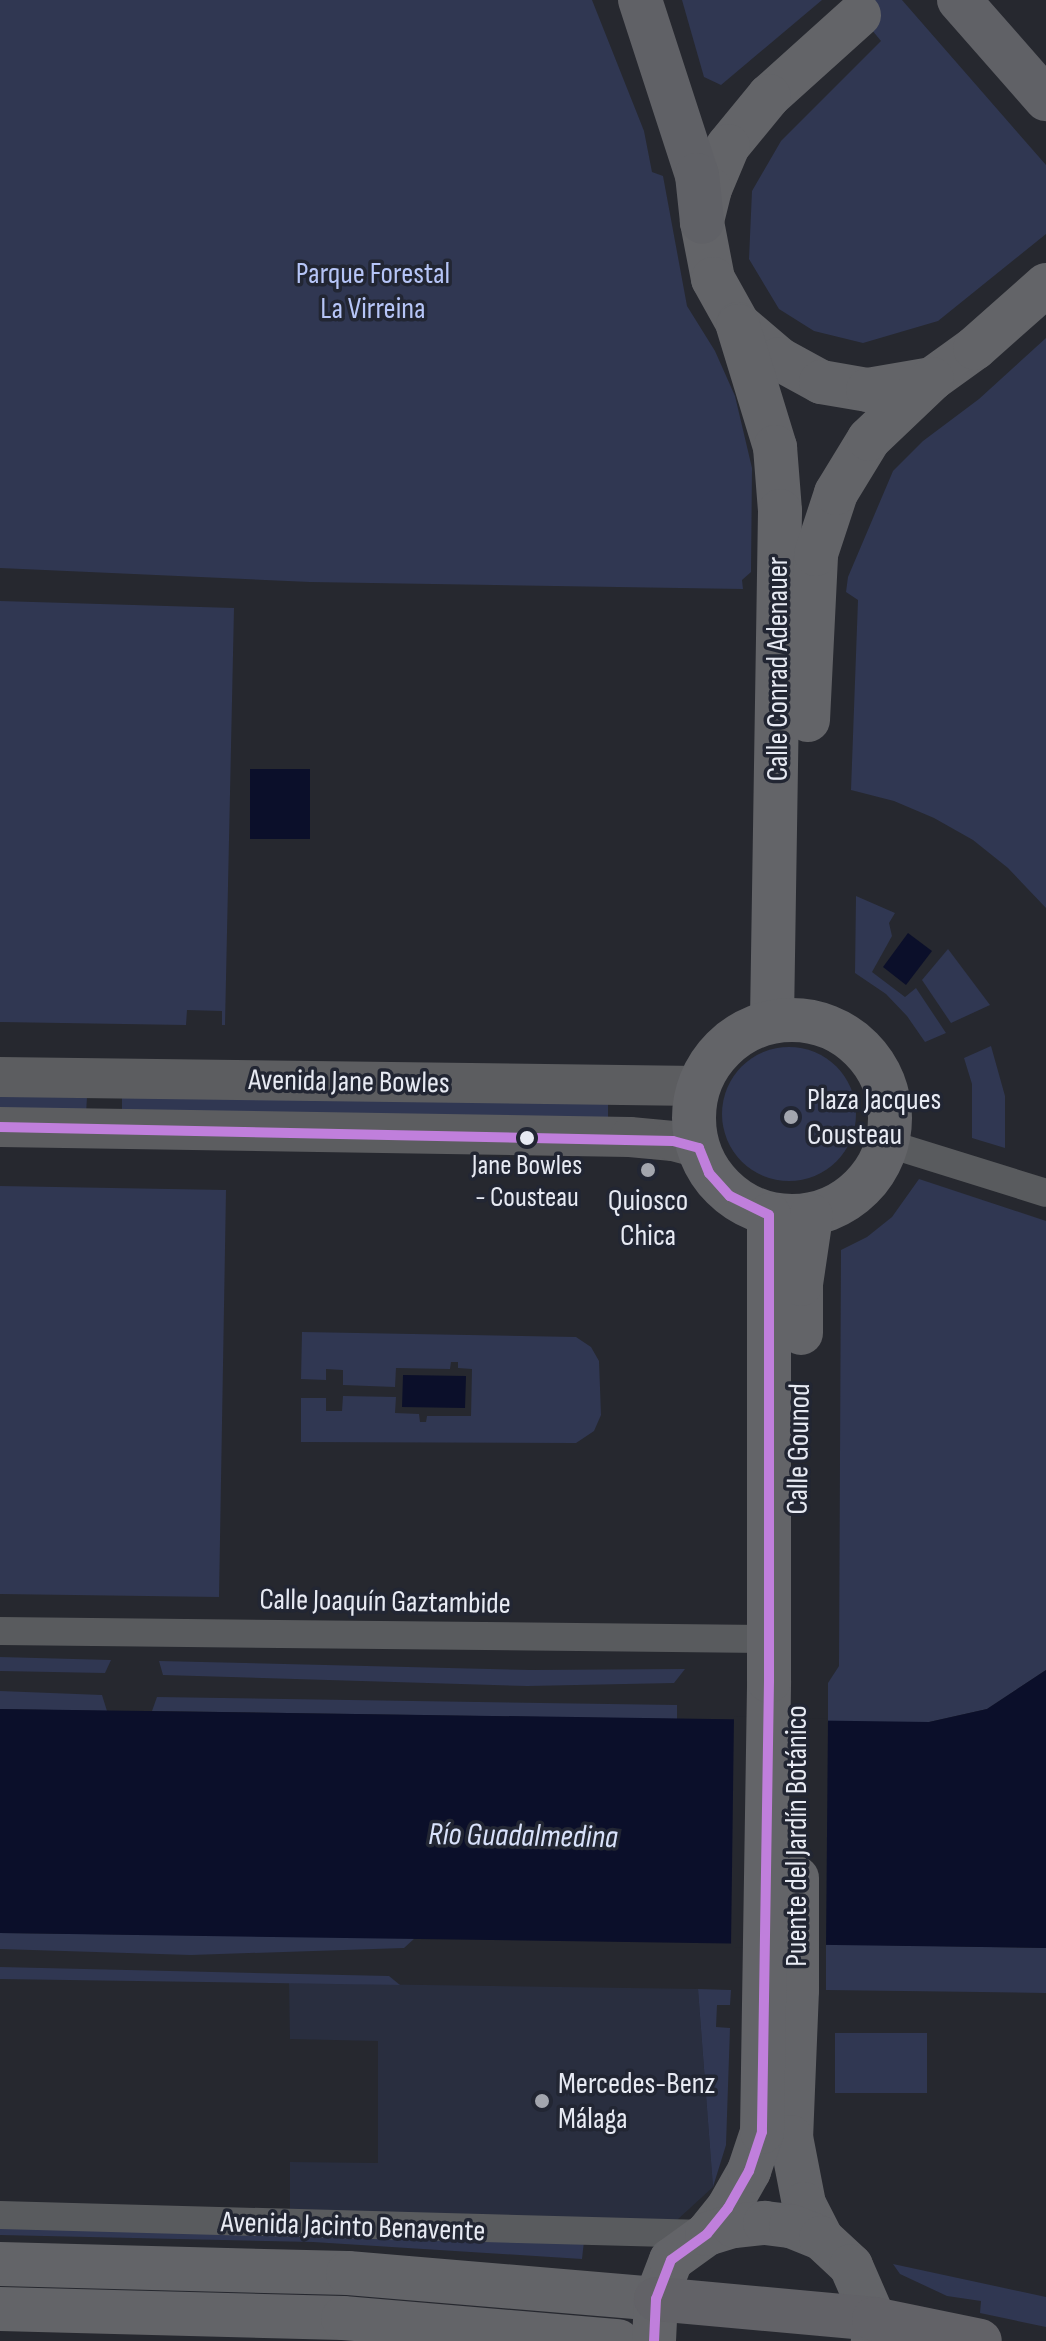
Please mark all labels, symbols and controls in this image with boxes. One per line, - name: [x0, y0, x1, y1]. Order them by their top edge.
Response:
- park label: Parque Forestal La Virreina: [296, 256, 450, 326]
- street label: Calle Conrad Adenauer: [760, 557, 796, 781]
- street label: Avenida Jane Bowles: [248, 1062, 450, 1102]
- place label: Plaza Jacques Cousteau: [807, 1082, 941, 1152]
- marker: Plaza Jacques Cousteau: [782, 1108, 800, 1126]
- marker: Jane Bowles - Cousteau: [519, 1130, 535, 1146]
- place label: Jane Bowles - Cousteau: [472, 1149, 582, 1215]
- marker: Quiosco Chica: [639, 1161, 657, 1179]
- place label: Quiosco Chica: [608, 1183, 688, 1254]
- street label: Calle Gounod: [780, 1383, 818, 1515]
- street label: Calle Joaquín Gaztambide: [259, 1582, 511, 1622]
- street label: Puente del Jardín Botánico: [779, 1705, 815, 1967]
- water label: Río Guadalmedina: [428, 1816, 618, 1858]
- place label: Mercedes-Benz Málaga: [558, 2066, 715, 2136]
- marker: Mercedes-Benz Málaga: [533, 2092, 551, 2110]
- street label: Avenida Jacinto Benavente: [220, 2204, 486, 2250]

